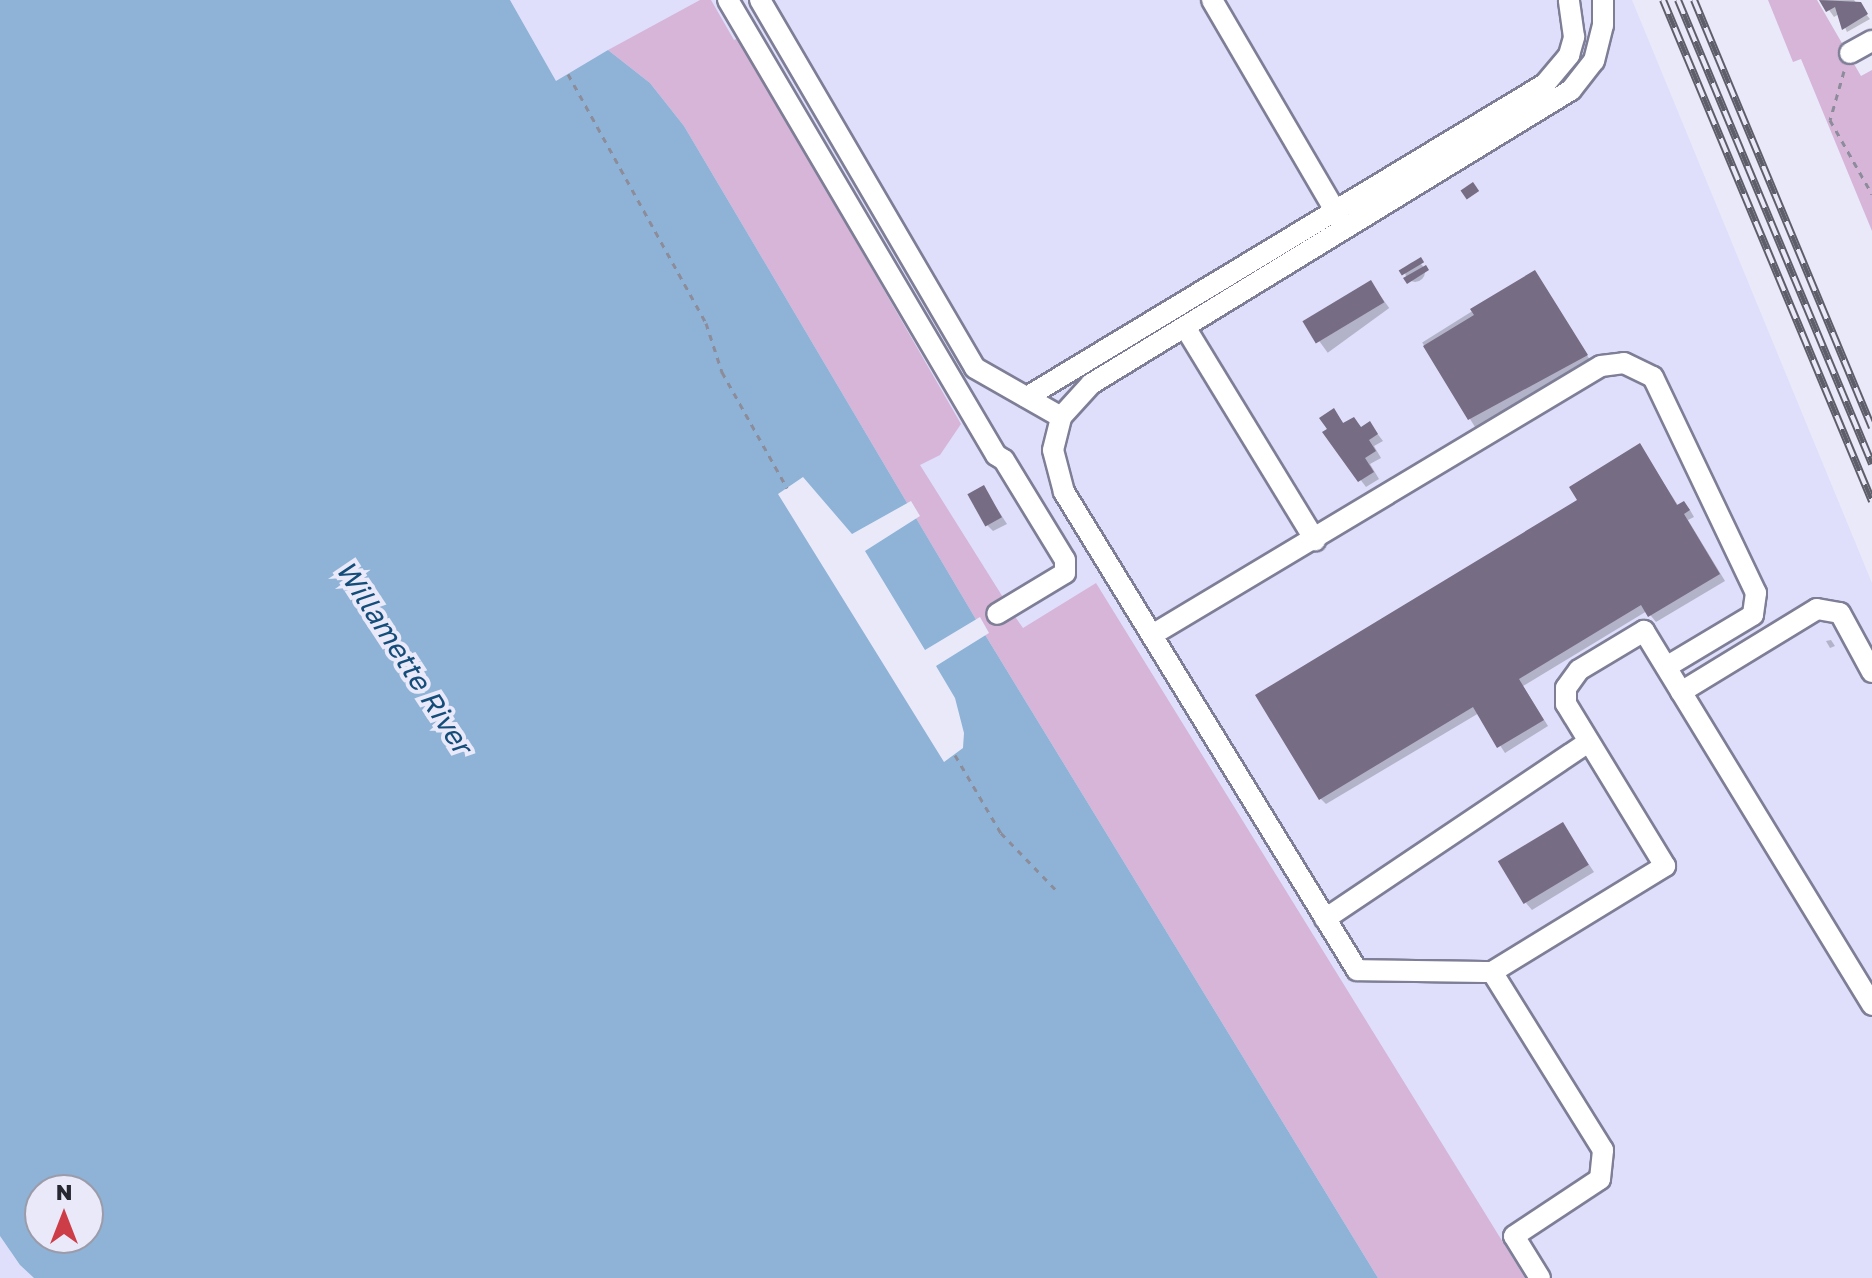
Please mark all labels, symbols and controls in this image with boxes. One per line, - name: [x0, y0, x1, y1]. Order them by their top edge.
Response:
- water label: Willamette River: [329, 554, 479, 760]
- north arrow: [24, 1174, 104, 1254]
- text: N: [56, 1178, 72, 1205]

